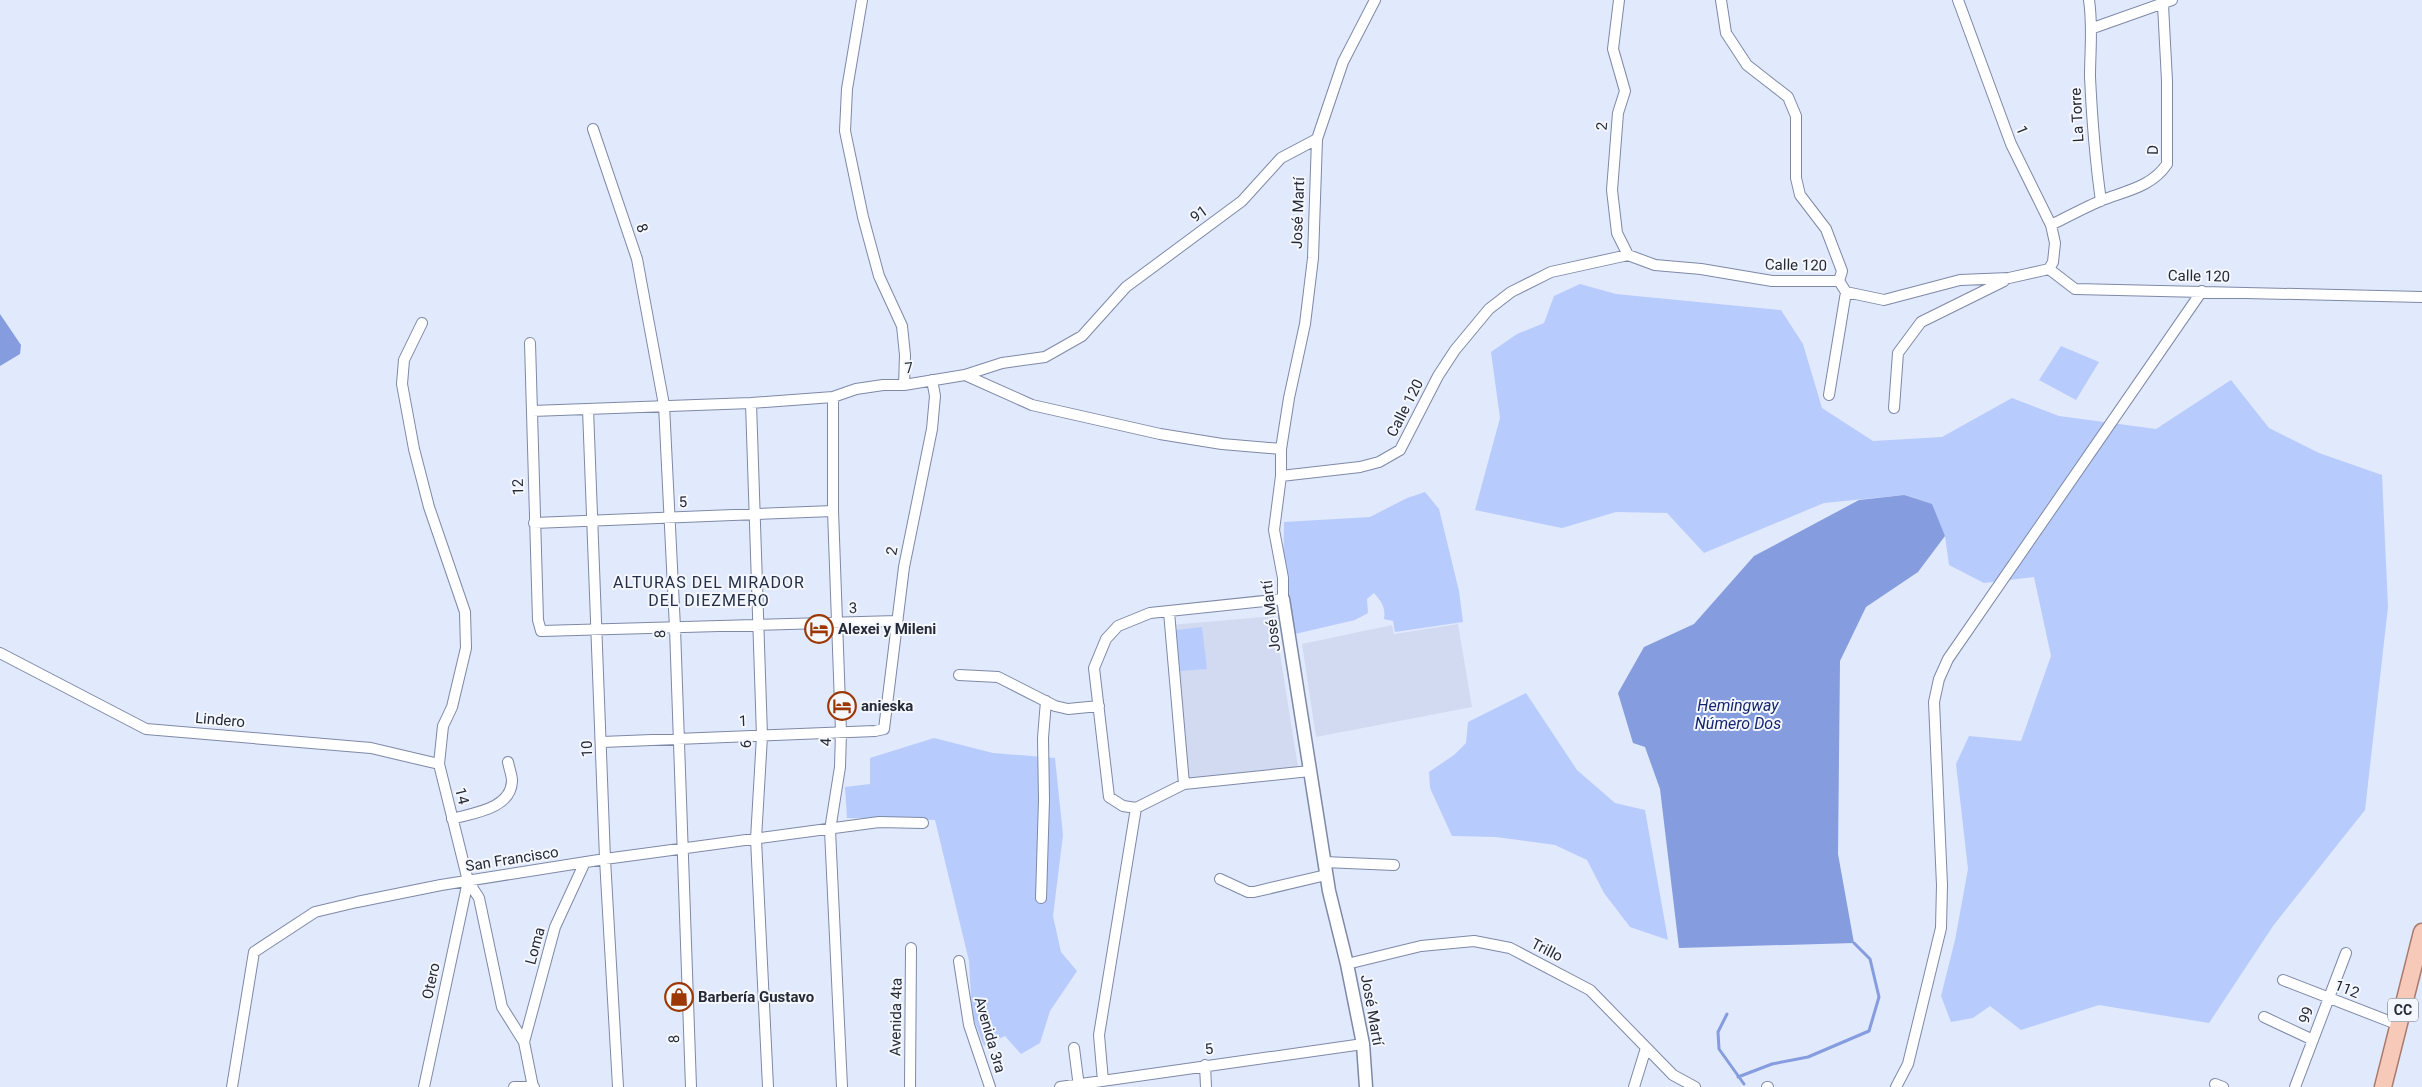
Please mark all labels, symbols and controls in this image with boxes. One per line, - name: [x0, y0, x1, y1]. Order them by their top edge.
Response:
- street label: La Torre: [2067, 87, 2087, 143]
- street label: 2: [1593, 121, 1611, 131]
- street label: 1: [2012, 123, 2032, 137]
- street label: D: [2144, 145, 2162, 155]
- street label: José Martí: [1288, 176, 1308, 249]
- street label: 91: [1187, 202, 1211, 226]
- street label: 8: [632, 221, 652, 235]
- street label: Calle 120: [1765, 255, 1827, 275]
- street label: Calle 120: [2168, 266, 2230, 286]
- street label: 7: [904, 359, 914, 377]
- street label: Calle 120: [1383, 376, 1427, 440]
- street label: 12: [509, 478, 527, 496]
- street label: 5: [678, 493, 688, 511]
- street label: 2: [882, 545, 902, 557]
- district label: ALTURAS DEL MIRADOR DEL DIEZMERO: [613, 573, 805, 610]
- street label: José Martí: [1258, 578, 1284, 653]
- street label: 3: [848, 599, 858, 617]
- hotel icon: Alexei y Mileni: [804, 614, 834, 644]
- place label: Alexei y Mileni: [838, 620, 936, 638]
- street label: 8: [651, 629, 669, 639]
- hotel icon: anieska: [827, 691, 857, 721]
- water label: Hemingway Número Dos: [1695, 696, 1781, 733]
- place label: anieska: [861, 697, 913, 715]
- street label: Lindero: [194, 709, 246, 731]
- street label: 1: [738, 712, 748, 730]
- street label: 4: [817, 737, 835, 747]
- street label: 6: [737, 739, 755, 749]
- street label: 10: [578, 740, 596, 758]
- street label: 14: [451, 786, 473, 807]
- street label: San Francisco: [464, 843, 560, 875]
- street label: Loma: [521, 925, 549, 967]
- street label: Trillo: [1528, 934, 1566, 966]
- street label: Otero: [418, 961, 444, 1001]
- street label: José Martí: [1357, 973, 1387, 1048]
- street label: 112: [2332, 976, 2362, 1002]
- street label: Avenida 4ta: [886, 978, 906, 1056]
- shop icon: Barbería Gustavo: [664, 982, 694, 1012]
- place label: Barbería Gustavo: [698, 988, 814, 1006]
- street label: Avenida 3ra: [971, 995, 1009, 1075]
- road number: CC: [2388, 998, 2418, 1022]
- street label: 99: [2295, 1004, 2317, 1026]
- street label: 8: [665, 1034, 683, 1044]
- street label: 5: [1204, 1040, 1214, 1058]

